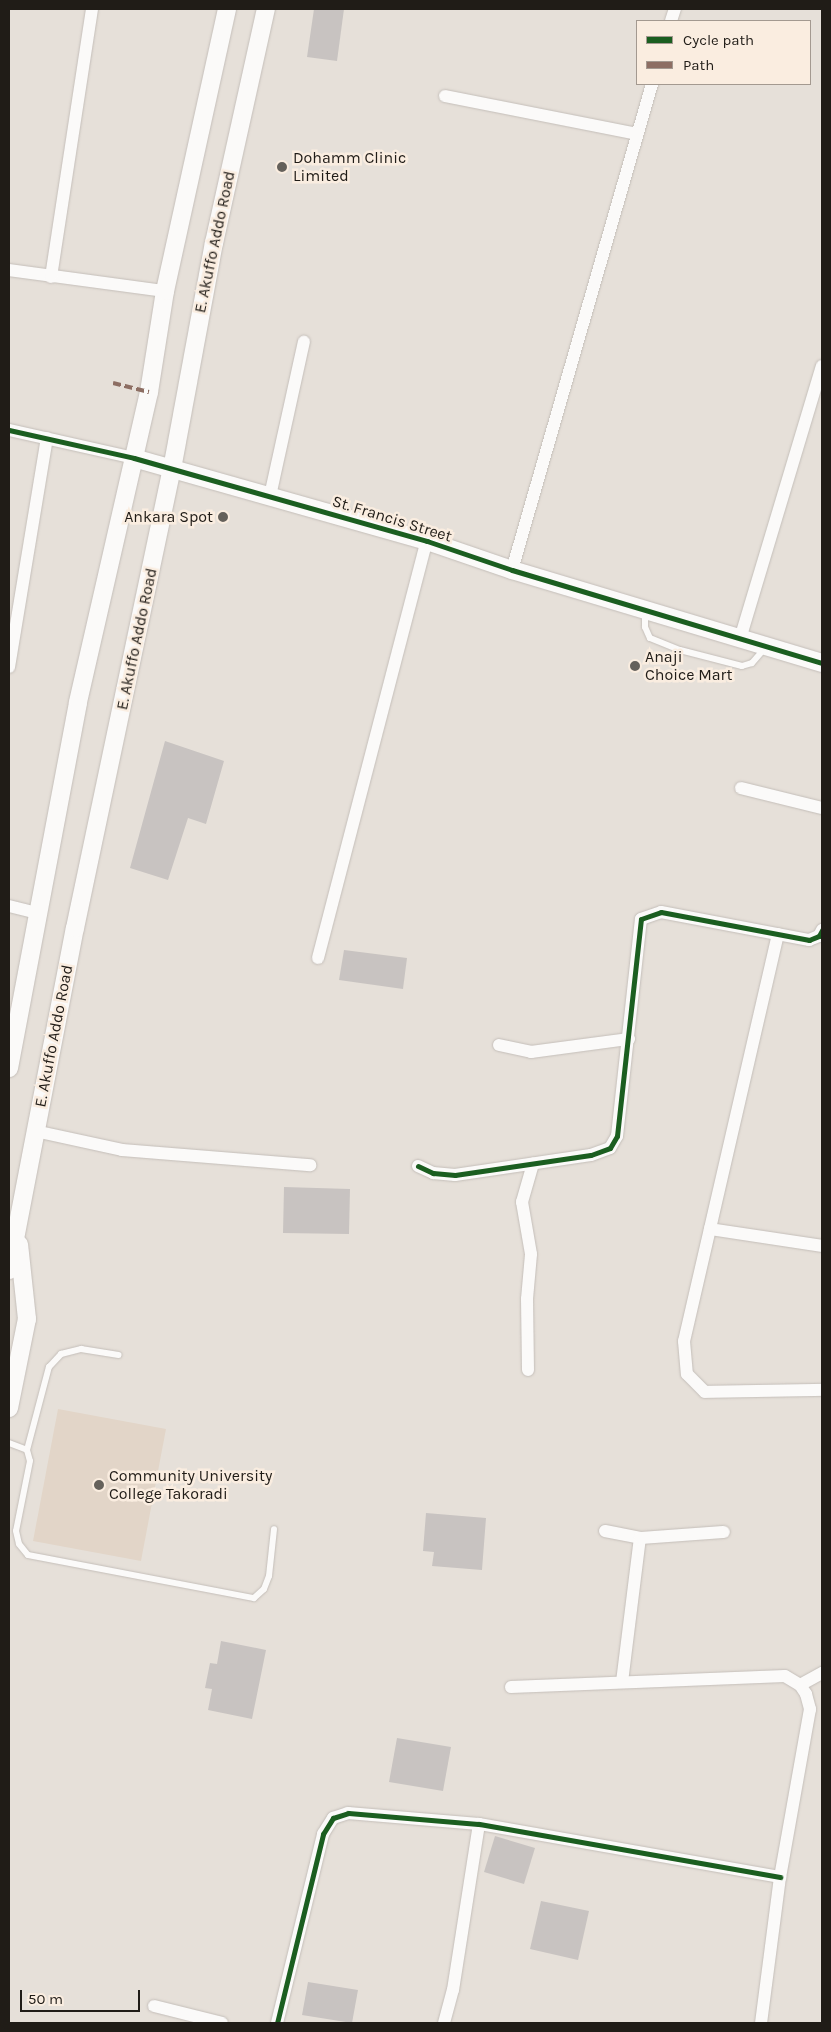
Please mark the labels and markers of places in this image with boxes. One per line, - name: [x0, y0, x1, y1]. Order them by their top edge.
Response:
- place label: Dohamm Clinic Limited: [293, 148, 406, 186]
- marker: Dohamm Clinic Limited: [275, 160, 289, 174]
- place label: Ankara Spot: [124, 507, 213, 527]
- marker: Ankara Spot: [217, 511, 229, 523]
- place label: Anaji Choice Mart: [645, 647, 732, 685]
- marker: Anaji Choice Mart: [629, 660, 641, 672]
- place label: Community University College Takoradi: [109, 1466, 272, 1504]
- marker: Community University College Takoradi: [93, 1479, 105, 1491]

